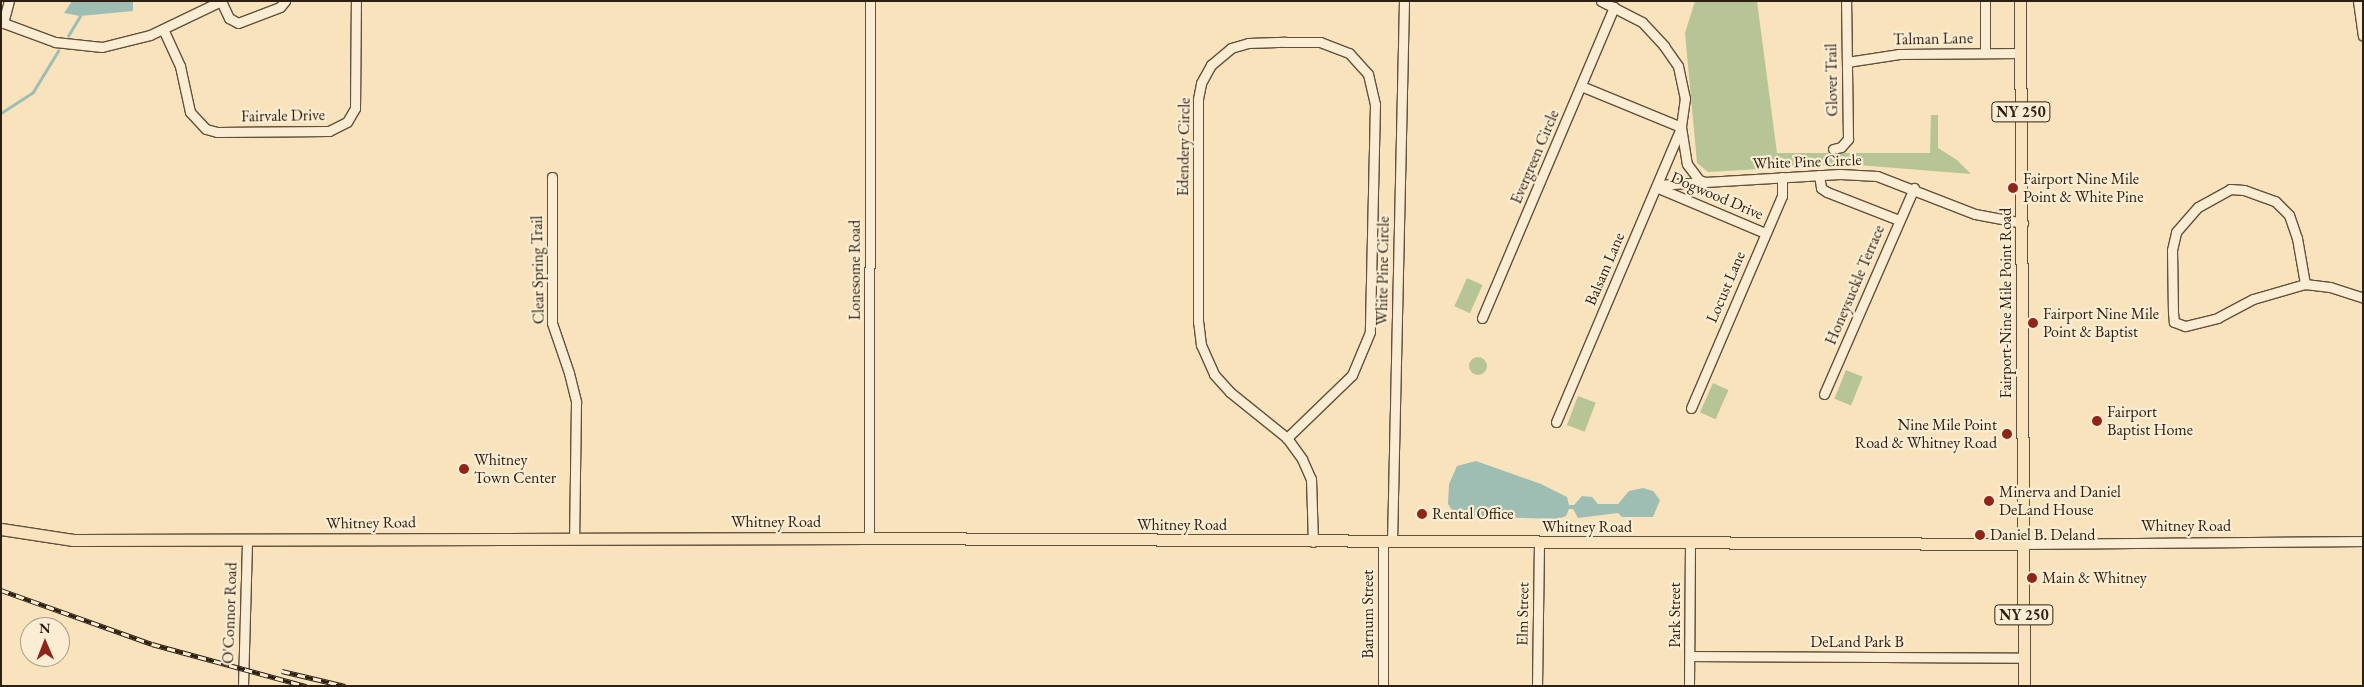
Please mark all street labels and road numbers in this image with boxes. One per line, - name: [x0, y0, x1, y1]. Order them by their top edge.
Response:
- street label: Talman Lane: [1893, 29, 1973, 49]
- street label: Glover Trail: [1822, 43, 1842, 117]
- street label: Edendery Circle: [1174, 98, 1194, 196]
- road number: NY 250: [1991, 100, 2051, 124]
- street label: Fairvale Drive: [241, 106, 325, 126]
- street label: Evergreen Circle: [1507, 107, 1563, 207]
- street label: White Pine Circle: [1752, 151, 1862, 173]
- street label: Dogwood Drive: [1668, 168, 1766, 224]
- street label: Fairport-Nine Mile Point Road: [1996, 208, 2016, 398]
- street label: Clear Spring Trail: [527, 216, 549, 324]
- street label: White Pine Circle: [1372, 216, 1394, 326]
- street label: Lonesome Road: [845, 220, 865, 320]
- street label: Honeysuckle Terrace: [1821, 222, 1889, 348]
- street label: Balsam Lane: [1581, 230, 1629, 308]
- street label: Locust Lane: [1702, 248, 1750, 326]
- street label: Whitney Road: [731, 512, 821, 532]
- street label: Whitney Road: [326, 513, 416, 533]
- street label: Whitney Road: [1137, 515, 1227, 535]
- street label: Whitney Road: [2141, 516, 2231, 536]
- street label: Whitney Road: [1542, 517, 1632, 537]
- street label: O'Connor Road: [219, 562, 241, 664]
- street label: Barnum Street: [1358, 570, 1378, 658]
- street label: Elm Street: [1513, 582, 1533, 646]
- street label: Park Street: [1665, 582, 1685, 648]
- road number: NY 250: [1994, 602, 2054, 628]
- street label: DeLand Park B: [1810, 632, 1904, 652]

